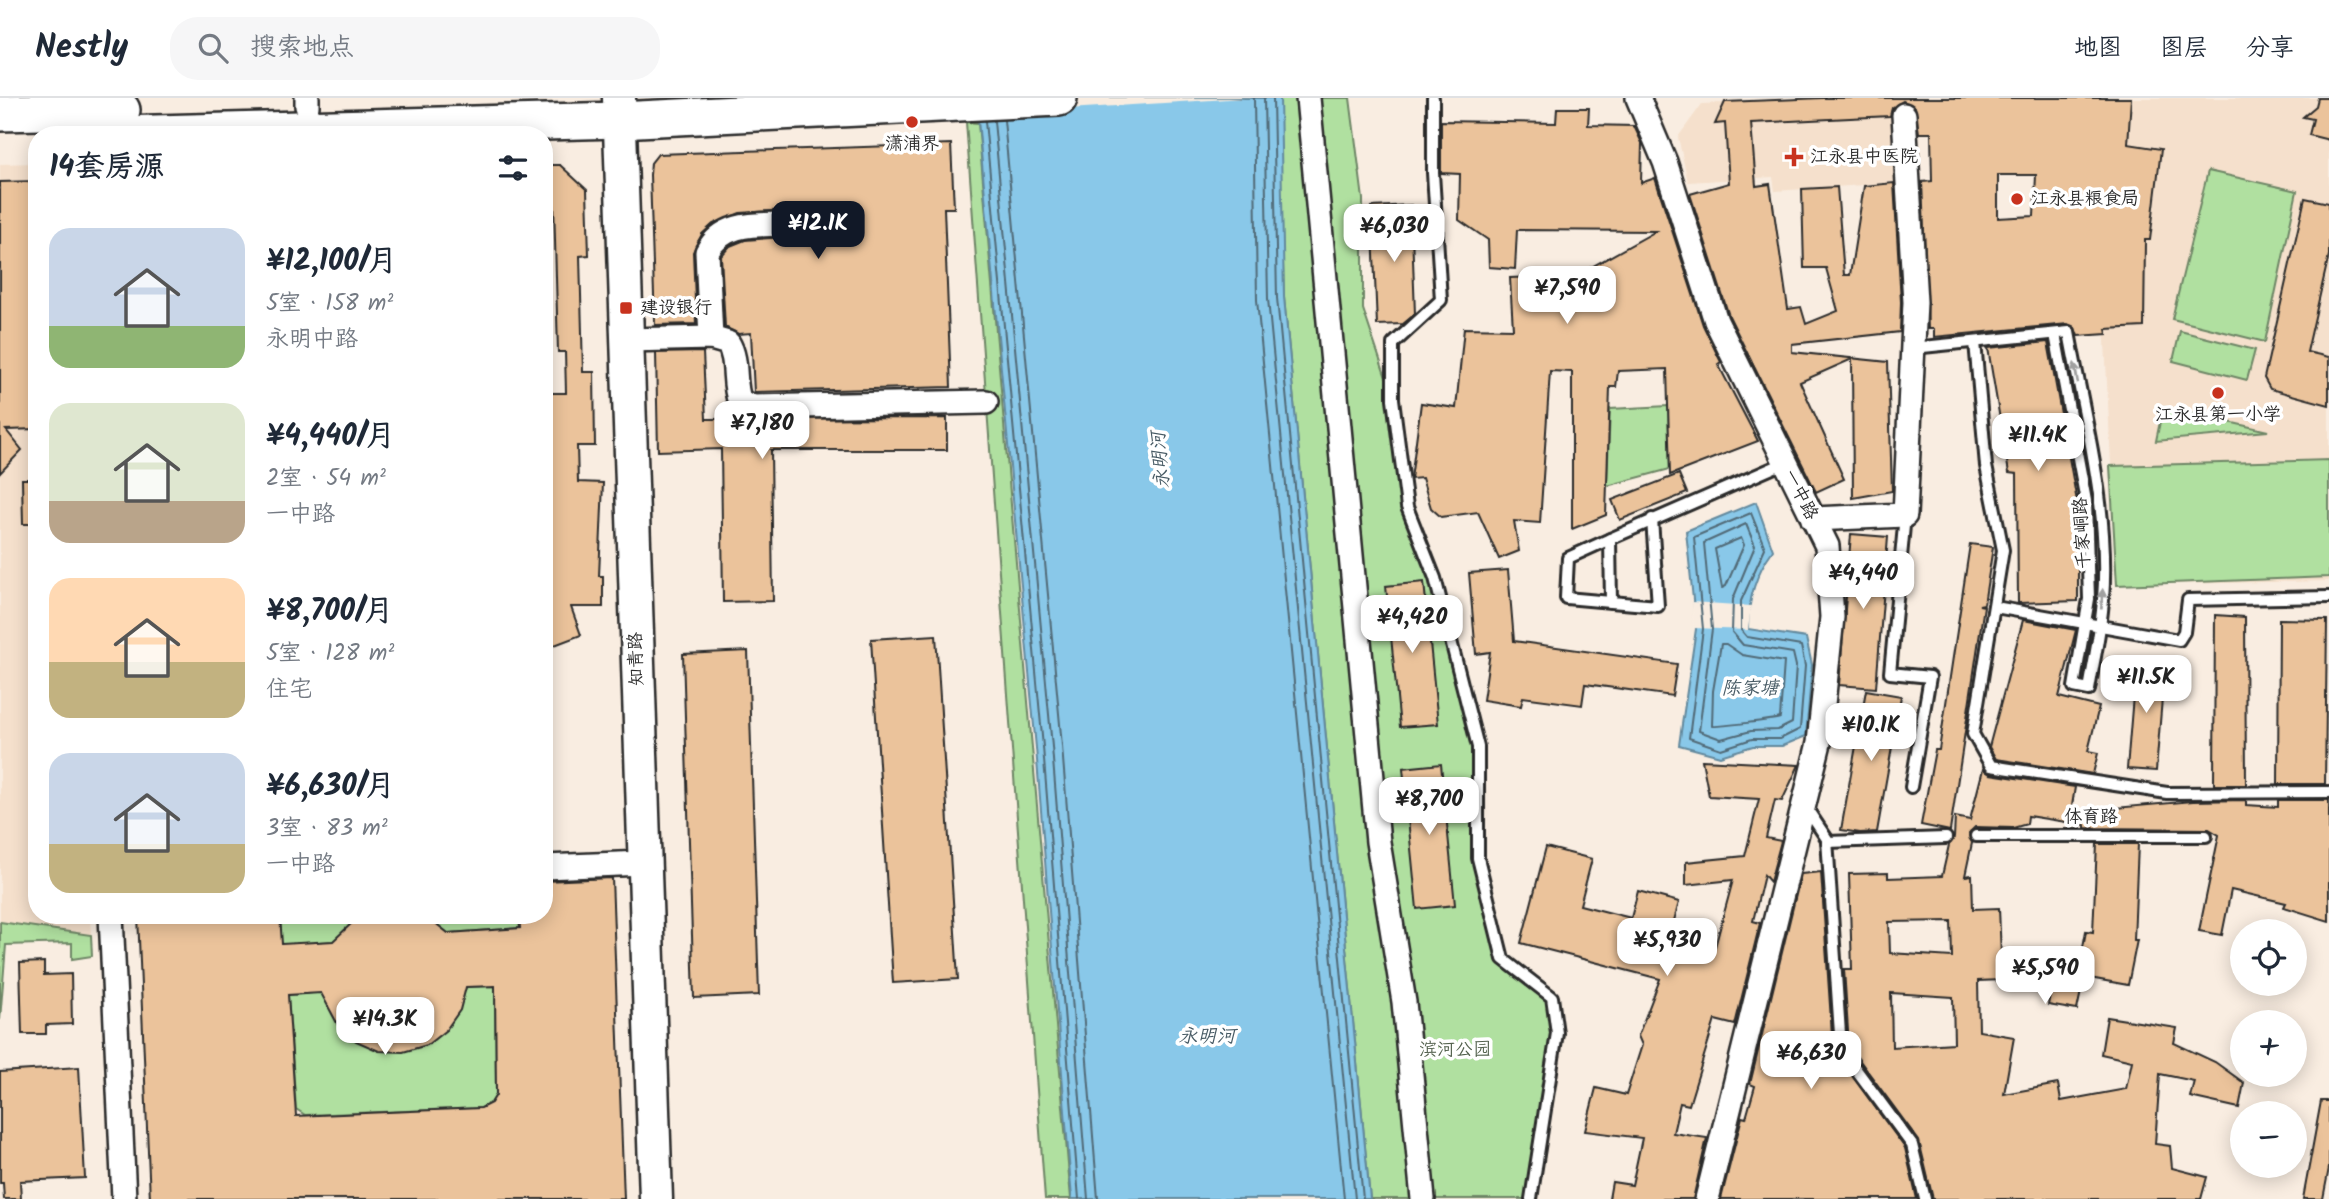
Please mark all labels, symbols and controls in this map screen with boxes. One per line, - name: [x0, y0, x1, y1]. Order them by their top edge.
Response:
- search box: [170, 17, 660, 80]
- text: Nestly: [35, 22, 128, 75]
- text: 搜索地点: [250, 27, 354, 69]
- icon: search: [194, 29, 232, 67]
- text: 地图: [2074, 29, 2122, 68]
- text: 图层: [2160, 29, 2208, 68]
- text: 分享: [2246, 29, 2294, 68]
- marker: 潇浦界: [904, 114, 920, 130]
- place label: 潇浦界: [885, 130, 939, 159]
- place label: 江永县中医院: [1810, 143, 1918, 172]
- text: 14套房源: [49, 144, 164, 192]
- marker: 江永县中医院: [1784, 147, 1804, 167]
- icon: filters: [494, 149, 532, 187]
- place label: 江永县粮食局: [2031, 185, 2139, 214]
- marker: 江永县粮食局: [2009, 191, 2025, 207]
- pin: ¥12.1K: [761, 202, 875, 261]
- pin: ¥6,030: [1337, 204, 1451, 264]
- text: ¥12.1K: [788, 206, 848, 242]
- text: ¥6,030: [1360, 209, 1428, 245]
- text: ¥12,100/月: [266, 238, 397, 286]
- icon: home: [105, 256, 189, 340]
- pin: ¥7,590: [1510, 266, 1624, 326]
- text: ¥7,590: [1534, 271, 1600, 307]
- text: 5室 · 158 m²: [266, 286, 393, 322]
- place label: 建设银行: [640, 294, 712, 323]
- marker: 建设银行: [618, 300, 634, 316]
- text: 永明中路: [266, 322, 358, 358]
- one-way arrow: [2071, 362, 2082, 384]
- marker: 江永县第一小学: [2210, 385, 2226, 401]
- place label: 江永县第一小学: [2155, 401, 2281, 430]
- pin: ¥7,180: [705, 402, 819, 461]
- text: ¥7,180: [730, 406, 794, 442]
- text: ¥4,440/月: [266, 413, 395, 461]
- pin: ¥11.4K: [1981, 414, 2095, 473]
- text: ¥11.4K: [2008, 418, 2068, 454]
- water label: 永明河: [1143, 427, 1178, 490]
- icon: home: [105, 431, 189, 515]
- text: 2室 · 54 m²: [266, 461, 386, 497]
- street label: 一中路: [1775, 464, 1825, 526]
- street label: 千家峒路: [2067, 496, 2099, 570]
- text: 一中路: [266, 497, 335, 533]
- pin: ¥4,440: [1806, 552, 1920, 611]
- text: ¥4,440: [1828, 556, 1898, 592]
- one-way arrow: [2097, 587, 2108, 609]
- text: ¥8,700/月: [266, 588, 393, 636]
- pin: ¥4,420: [1355, 596, 1469, 655]
- text: ¥4,420: [1377, 600, 1447, 636]
- icon: home: [105, 606, 189, 690]
- street label: 知青路: [622, 632, 652, 686]
- text: 5室 · 128 m²: [266, 636, 394, 672]
- pin: ¥11.5K: [2089, 656, 2203, 715]
- text: ¥11.5K: [2117, 660, 2175, 696]
- text: 住宅: [266, 672, 312, 708]
- water label: 陈家塘: [1721, 674, 1780, 704]
- pin: ¥10.1K: [1814, 704, 1928, 763]
- text: ¥10.1K: [1841, 708, 1901, 744]
- text: ¥6,630/月: [266, 763, 395, 811]
- pin: ¥8,700: [1372, 778, 1486, 837]
- icon: home: [105, 781, 189, 865]
- text: ¥8,700: [1395, 782, 1463, 818]
- street label: 体育路: [2064, 803, 2118, 832]
- text: 3室 · 83 m²: [266, 811, 388, 847]
- text: 一中路: [266, 847, 335, 883]
- pin: ¥5,930: [1610, 918, 1724, 978]
- map controls: [2230, 919, 2307, 1178]
- button: locate: [2230, 919, 2307, 996]
- text: ¥5,930: [1633, 923, 1701, 959]
- pin: ¥5,590: [1988, 946, 2102, 1006]
- text: ¥5,590: [2012, 951, 2078, 987]
- pin: ¥14.3K: [328, 998, 442, 1057]
- text: ¥14.3K: [352, 1002, 418, 1038]
- button: +: [2230, 1010, 2307, 1087]
- water label: 永明河: [1178, 1022, 1238, 1052]
- pin: ¥6,630: [1754, 1032, 1868, 1091]
- park label: 滨河公园: [1419, 1036, 1491, 1065]
- text: ¥6,630: [1776, 1036, 1846, 1072]
- button: −: [2230, 1101, 2307, 1178]

